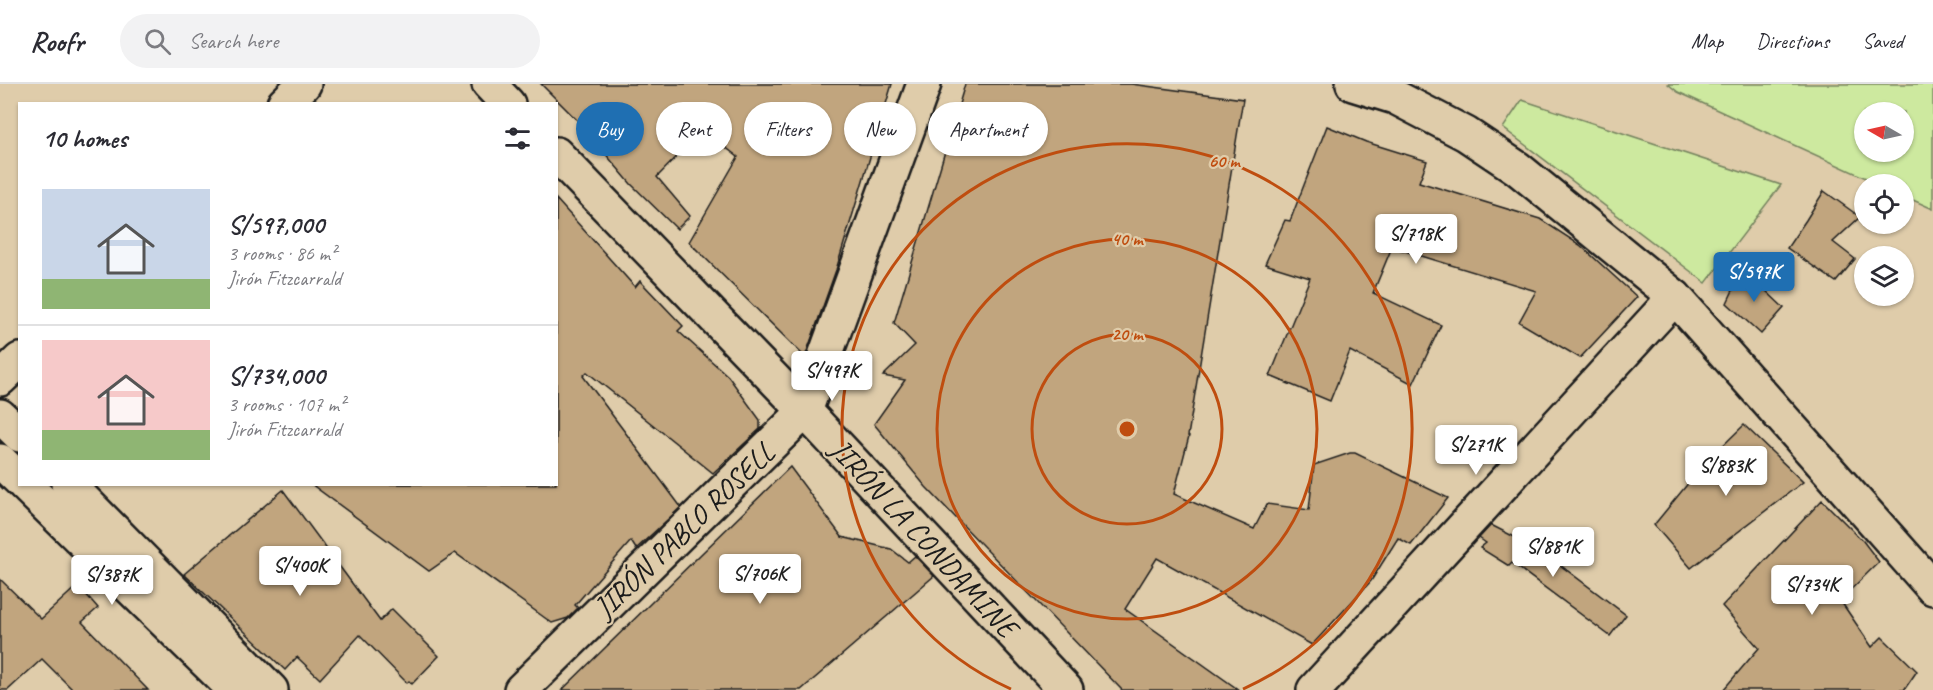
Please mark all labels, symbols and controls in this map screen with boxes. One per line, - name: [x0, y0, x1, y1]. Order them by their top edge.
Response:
- search box: [120, 14, 540, 68]
- text: Roofr: [30, 24, 84, 59]
- icon: search: [141, 25, 174, 58]
- text: Search here: [189, 27, 278, 55]
- text: Map: [1691, 28, 1723, 54]
- text: Directions: [1756, 28, 1829, 54]
- text: Saved: [1862, 28, 1903, 54]
- chip: Buy: [576, 102, 644, 156]
- chip: Rent: [656, 102, 732, 156]
- chip: Filters: [744, 102, 832, 156]
- chip: New: [844, 102, 916, 156]
- chip: Apartment: [928, 102, 1048, 156]
- north arrow: [1854, 102, 1914, 162]
- map controls: [1854, 102, 1914, 306]
- text: 10 homes: [42, 122, 127, 155]
- icon: filters: [501, 122, 534, 155]
- text: 60 m: [1208, 150, 1241, 172]
- button: locate: [1854, 174, 1914, 234]
- text: S/597,000: [228, 208, 324, 241]
- icon: home: [90, 213, 162, 285]
- pin: S/718K: [1367, 214, 1465, 265]
- text: S/718K: [1389, 221, 1443, 246]
- text: 40 m: [1112, 228, 1144, 250]
- text: 3 rooms · 86 m²: [228, 241, 336, 266]
- button: layers: [1854, 246, 1914, 306]
- pin: S/597K: [1705, 252, 1803, 303]
- text: S/597K: [1727, 259, 1781, 284]
- text: Jirón Fitzcarrald: [228, 266, 341, 291]
- text: 20 m: [1112, 323, 1144, 345]
- pin: S/497K: [783, 351, 881, 402]
- text: S/497K: [805, 358, 859, 383]
- text: S/734,000: [228, 359, 325, 392]
- icon: home: [90, 364, 162, 436]
- text: 3 rooms · 107 m²: [228, 392, 345, 417]
- text: Jirón Fitzcarrald: [228, 417, 341, 442]
- centre of rings: [1117, 419, 1137, 439]
- pin: S/271K: [1427, 425, 1525, 476]
- street label: JIRÓN LA CONDAMINE: [821, 429, 1028, 648]
- text: S/271K: [1449, 432, 1503, 457]
- street label: JIRÓN PABLO ROSELL: [584, 434, 783, 628]
- pin: S/883K: [1677, 446, 1775, 497]
- text: S/883K: [1699, 453, 1753, 478]
- pin: S/881K: [1504, 527, 1602, 578]
- text: S/881K: [1526, 534, 1580, 559]
- pin: S/400K: [251, 546, 349, 597]
- text: S/400K: [273, 553, 327, 578]
- pin: S/706K: [711, 554, 809, 605]
- pin: S/387K: [63, 555, 161, 606]
- text: S/706K: [733, 561, 787, 586]
- text: S/387K: [85, 562, 139, 587]
- pin: S/734K: [1763, 565, 1861, 616]
- text: S/734K: [1785, 572, 1839, 597]

